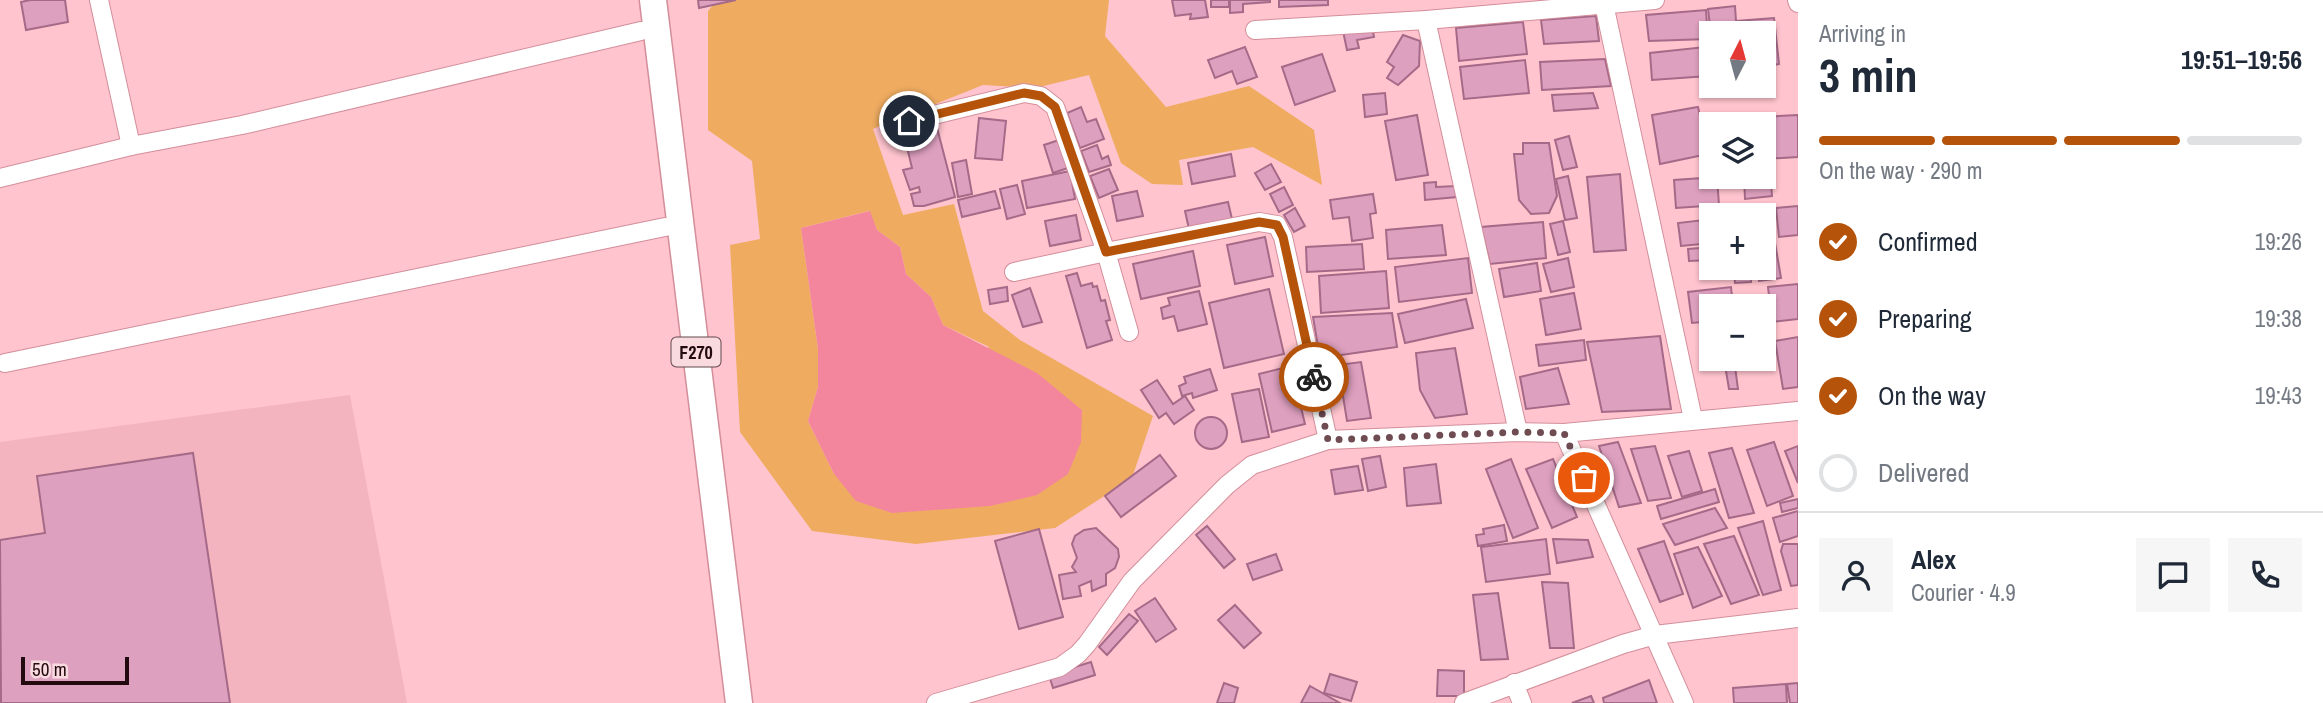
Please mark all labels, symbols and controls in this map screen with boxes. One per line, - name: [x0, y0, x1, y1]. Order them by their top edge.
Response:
- text: Arriving in: [1819, 18, 1906, 49]
- north arrow: [1699, 21, 1776, 98]
- map controls: [1699, 21, 1776, 371]
- text: 19:51–19:56: [2181, 42, 2302, 77]
- text: 3 min: [1819, 44, 1918, 106]
- pin: [879, 91, 939, 151]
- icon: home: [890, 102, 928, 140]
- button: layers: [1699, 112, 1776, 189]
- text: On the way · 290 m: [1819, 155, 1983, 186]
- button: +: [1699, 203, 1776, 280]
- icon: check: [1819, 223, 1857, 261]
- text: Confirmed: [1878, 224, 1978, 259]
- text: 19:26: [2255, 226, 2302, 257]
- button: −: [1699, 294, 1776, 371]
- icon: check: [1819, 300, 1857, 338]
- text: Preparing: [1878, 301, 1972, 336]
- text: 19:38: [2255, 303, 2302, 334]
- road number: F270: [672, 338, 720, 366]
- courier: [1279, 342, 1349, 412]
- icon: bike: [1295, 358, 1333, 396]
- icon: check: [1819, 377, 1857, 415]
- text: On the way: [1878, 378, 1986, 413]
- text: 19:43: [2255, 380, 2302, 411]
- pin: [1554, 448, 1614, 508]
- text: Delivered: [1878, 455, 1969, 490]
- icon: bag: [1565, 459, 1603, 497]
- button: person: [1819, 538, 1893, 612]
- button: chat: [2136, 538, 2210, 612]
- button: phone: [2228, 538, 2302, 612]
- text: Alex: [1911, 542, 1956, 577]
- text: Courier · 4.9: [1911, 577, 2016, 608]
- scale bar: [21, 654, 130, 686]
- text: 50 m: [32, 656, 67, 682]

